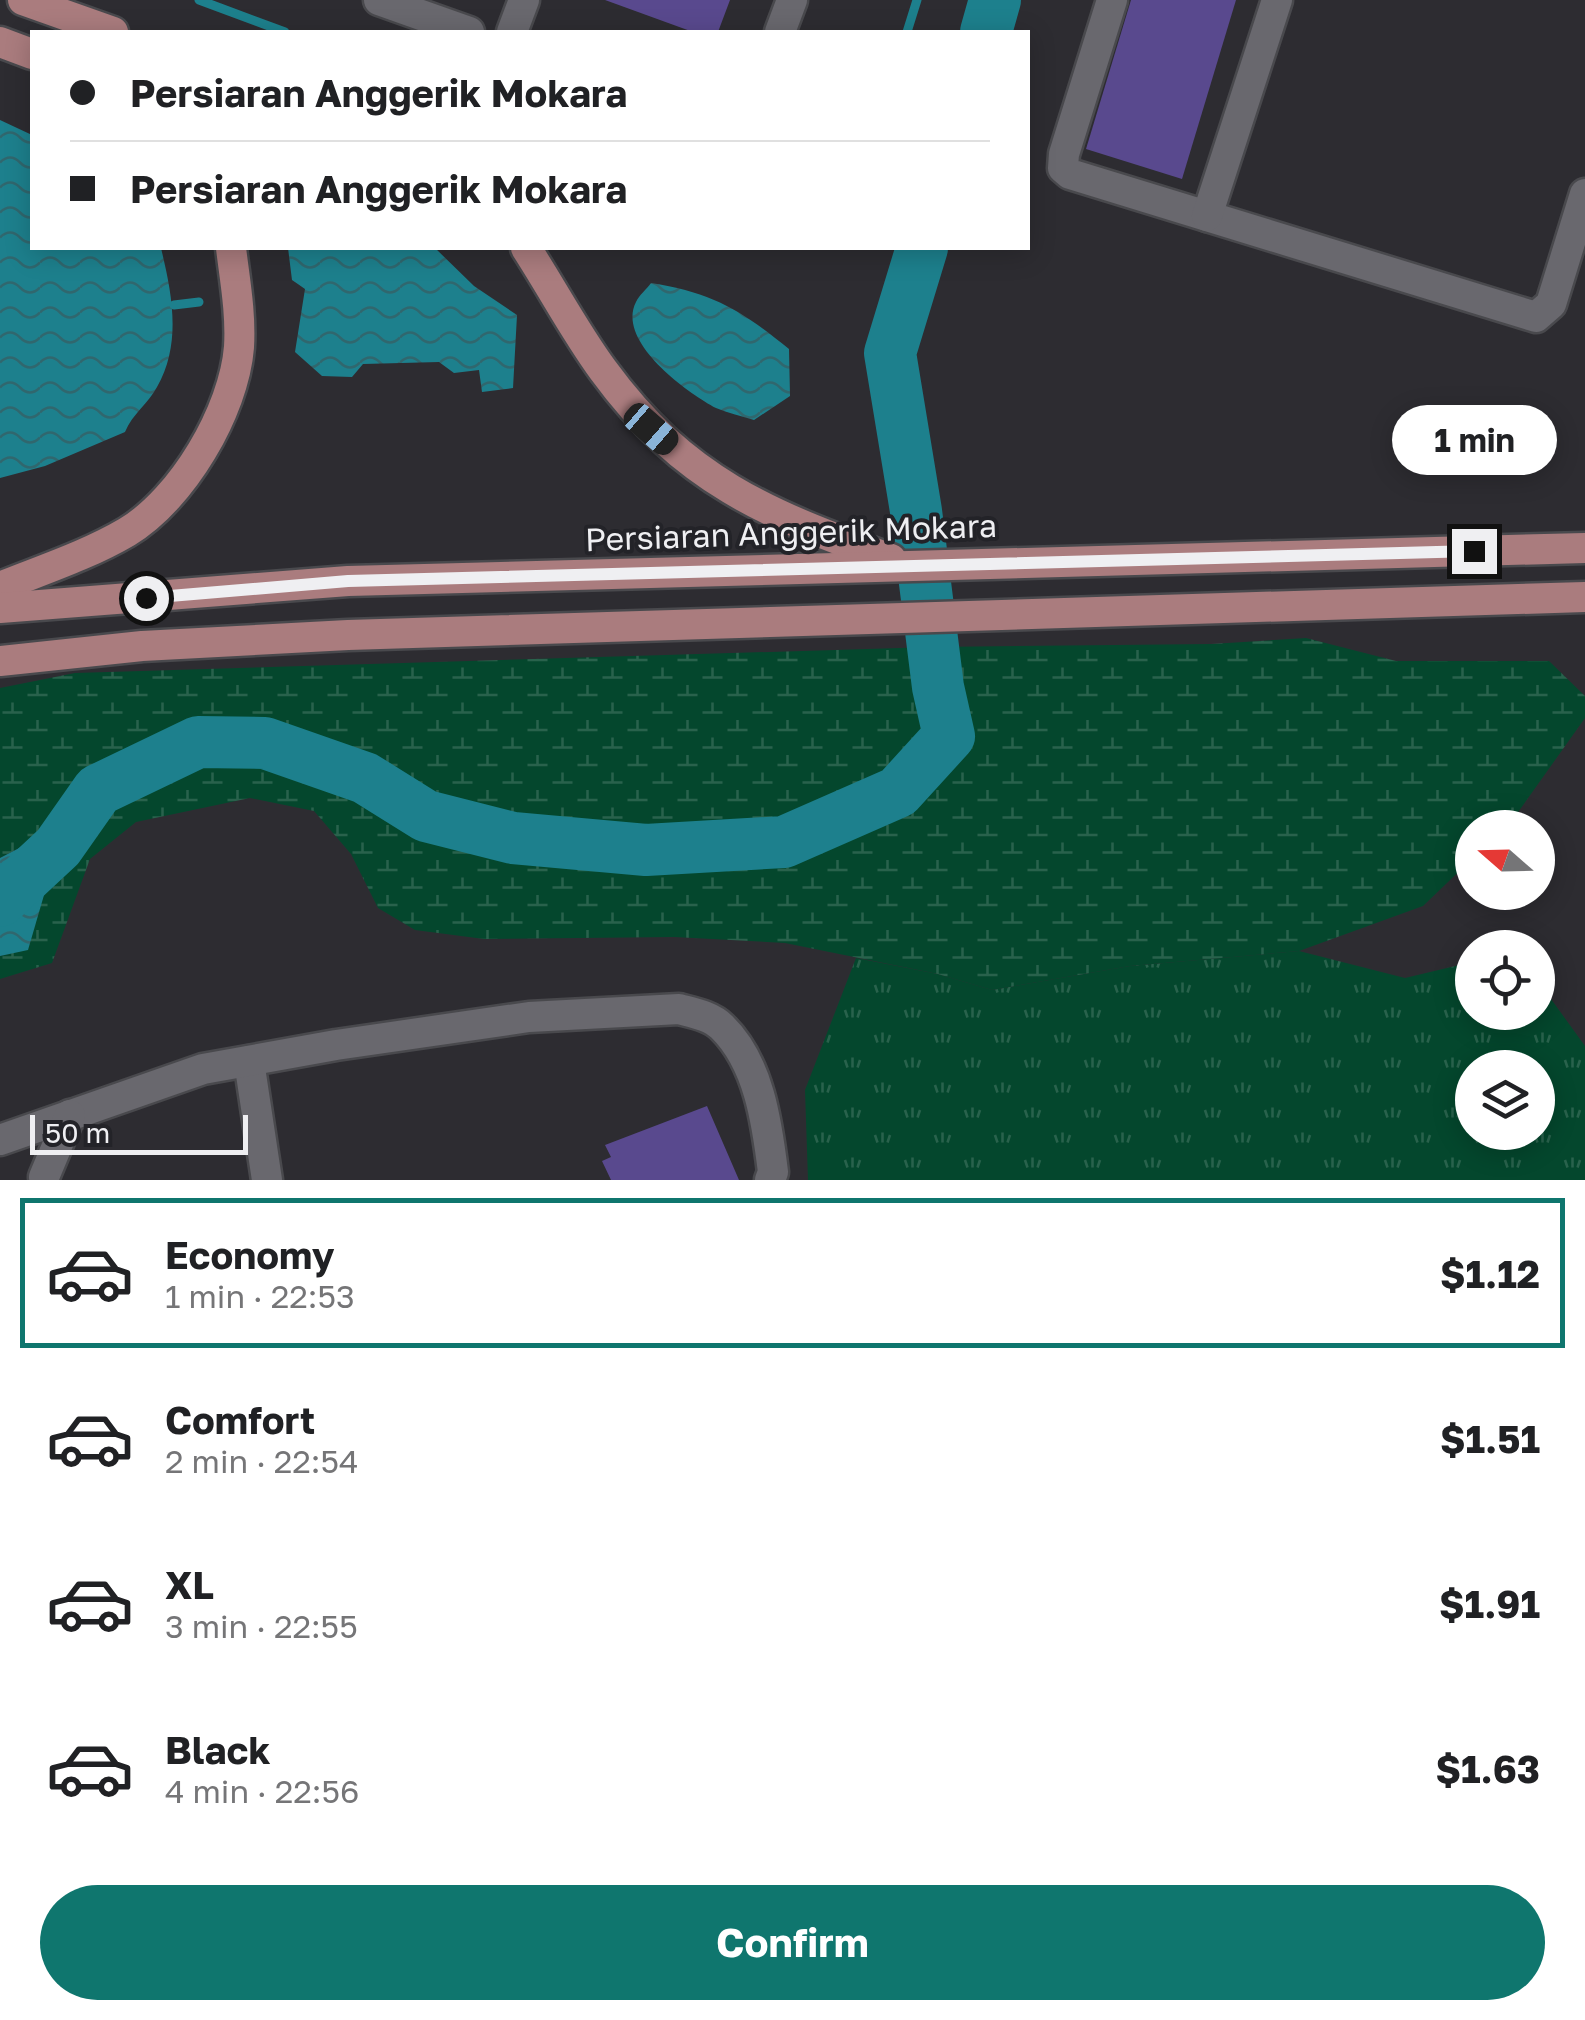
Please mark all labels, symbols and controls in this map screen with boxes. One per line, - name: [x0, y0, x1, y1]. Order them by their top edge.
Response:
- text: Persiaran Anggerik Mokara: [130, 70, 627, 115]
- text: Persiaran Anggerik Mokara: [130, 166, 627, 211]
- car: [619, 398, 683, 460]
- callout: 1 min: [1392, 406, 1556, 476]
- text: 1 min: [1434, 421, 1515, 459]
- street label: Persiaran Anggerik Mokara: [584, 506, 998, 558]
- route end: [1452, 529, 1497, 574]
- route start: [124, 576, 169, 621]
- north arrow: [1455, 810, 1555, 910]
- map controls: [1455, 810, 1555, 1150]
- button: locate: [1455, 930, 1555, 1030]
- button: layers: [1455, 1050, 1555, 1150]
- scale bar: [30, 1110, 248, 1154]
- text: 50 m: [45, 1116, 110, 1149]
- icon: car: [45, 1228, 135, 1318]
- text: Economy: [165, 1232, 334, 1277]
- text: $1.12: [1440, 1251, 1540, 1296]
- text: 1 min · 22:53: [165, 1277, 355, 1315]
- icon: car: [45, 1393, 135, 1483]
- text: Comfort: [165, 1397, 315, 1442]
- text: $1.51: [1440, 1416, 1540, 1461]
- text: 2 min · 22:54: [165, 1442, 359, 1480]
- icon: car: [45, 1558, 135, 1648]
- text: XL: [165, 1562, 214, 1607]
- text: $1.91: [1439, 1581, 1540, 1626]
- text: 3 min · 22:55: [165, 1607, 358, 1645]
- icon: car: [45, 1723, 135, 1813]
- text: Black: [165, 1727, 270, 1772]
- text: $1.63: [1435, 1746, 1540, 1791]
- text: 4 min · 22:56: [165, 1772, 359, 1810]
- button: Confirm: [40, 1885, 1545, 2000]

